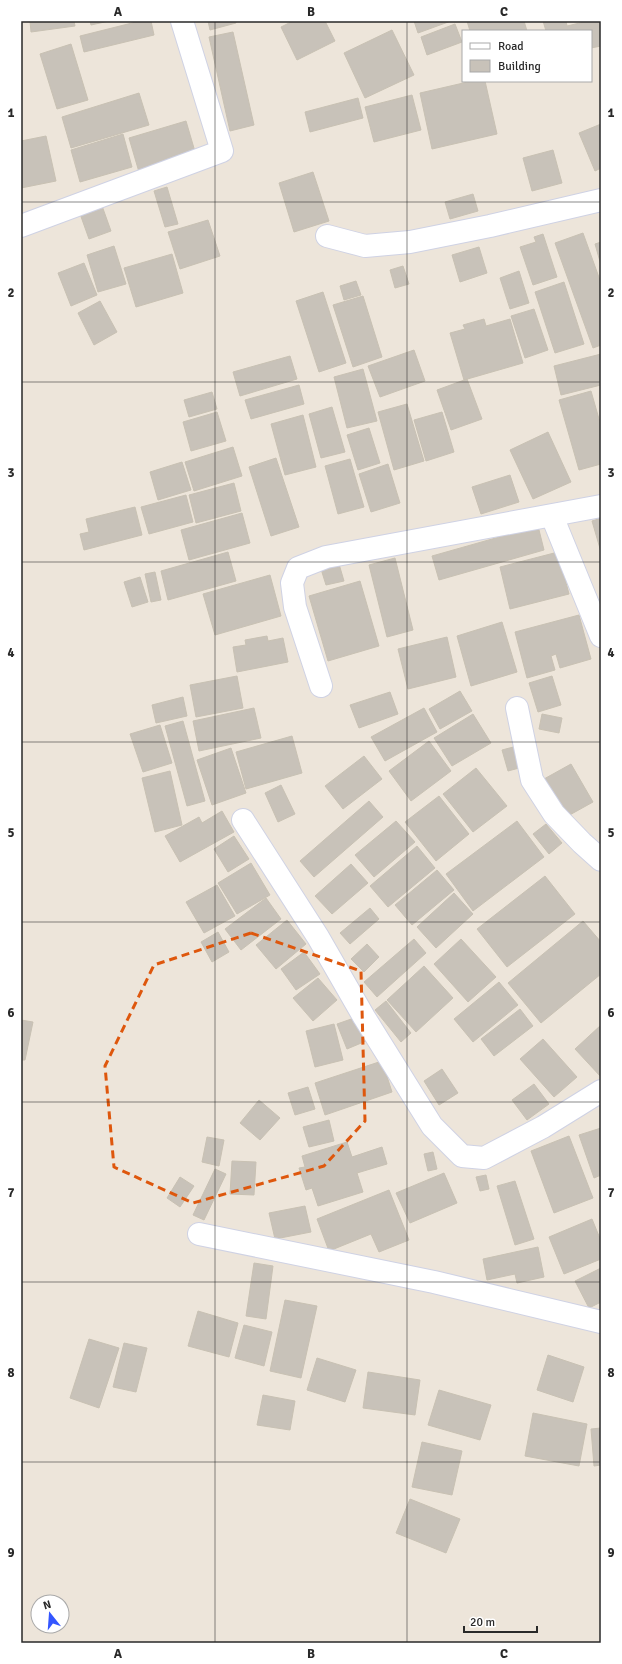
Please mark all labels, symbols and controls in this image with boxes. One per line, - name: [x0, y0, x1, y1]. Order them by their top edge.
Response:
- text: A: [114, 4, 123, 20]
- text: B: [307, 4, 315, 20]
- text: C: [500, 4, 508, 20]
- legend: [462, 30, 592, 82]
- text: Road: [498, 39, 524, 54]
- text: Building: [498, 59, 541, 74]
- text: 1: [7, 105, 15, 121]
- text: 1: [607, 105, 615, 121]
- text: 2: [7, 285, 15, 301]
- text: 2: [607, 285, 615, 301]
- text: 3: [7, 465, 15, 481]
- text: 3: [607, 465, 615, 481]
- text: 4: [7, 645, 15, 661]
- text: 4: [607, 645, 615, 661]
- text: 5: [7, 825, 15, 841]
- text: 5: [607, 825, 615, 841]
- text: 6: [7, 1005, 15, 1021]
- text: 6: [607, 1005, 615, 1021]
- text: 7: [7, 1185, 15, 1201]
- text: 7: [607, 1185, 615, 1201]
- text: 8: [7, 1365, 15, 1381]
- text: 8: [607, 1365, 615, 1381]
- text: 9: [7, 1545, 15, 1561]
- text: 9: [607, 1545, 615, 1561]
- north arrow: [30, 1594, 70, 1634]
- text: N: [42, 1598, 53, 1612]
- scale bar: [464, 1608, 537, 1634]
- text: 20 m: [470, 1615, 495, 1630]
- text: A: [114, 1646, 123, 1662]
- text: B: [307, 1646, 315, 1662]
- text: C: [500, 1646, 508, 1662]

